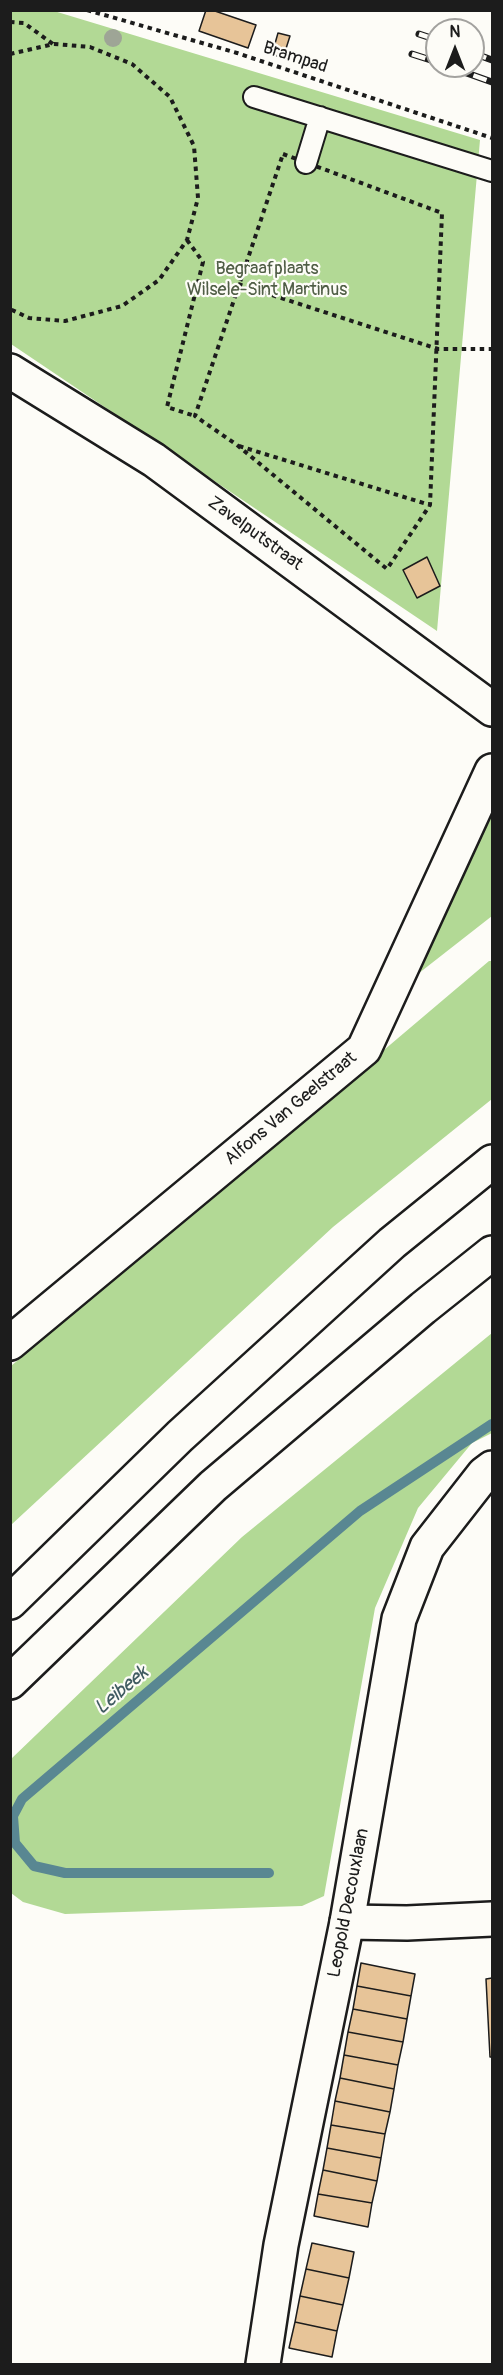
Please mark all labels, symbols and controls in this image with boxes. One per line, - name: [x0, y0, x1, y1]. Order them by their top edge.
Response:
- north arrow: [425, 18, 485, 78]
- text: N: [450, 22, 460, 42]
- street label: Brampad: [260, 37, 330, 79]
- park label: Begraafplaats Wilsele-Sint Martinus: [187, 258, 347, 300]
- street label: Zavelputstraat: [203, 492, 307, 576]
- street label: Alfons Van Geelstraat: [221, 1048, 361, 1170]
- water label: Leibeek: [90, 1662, 154, 1720]
- street label: Leopold Decouxlaan: [324, 1826, 374, 1980]

